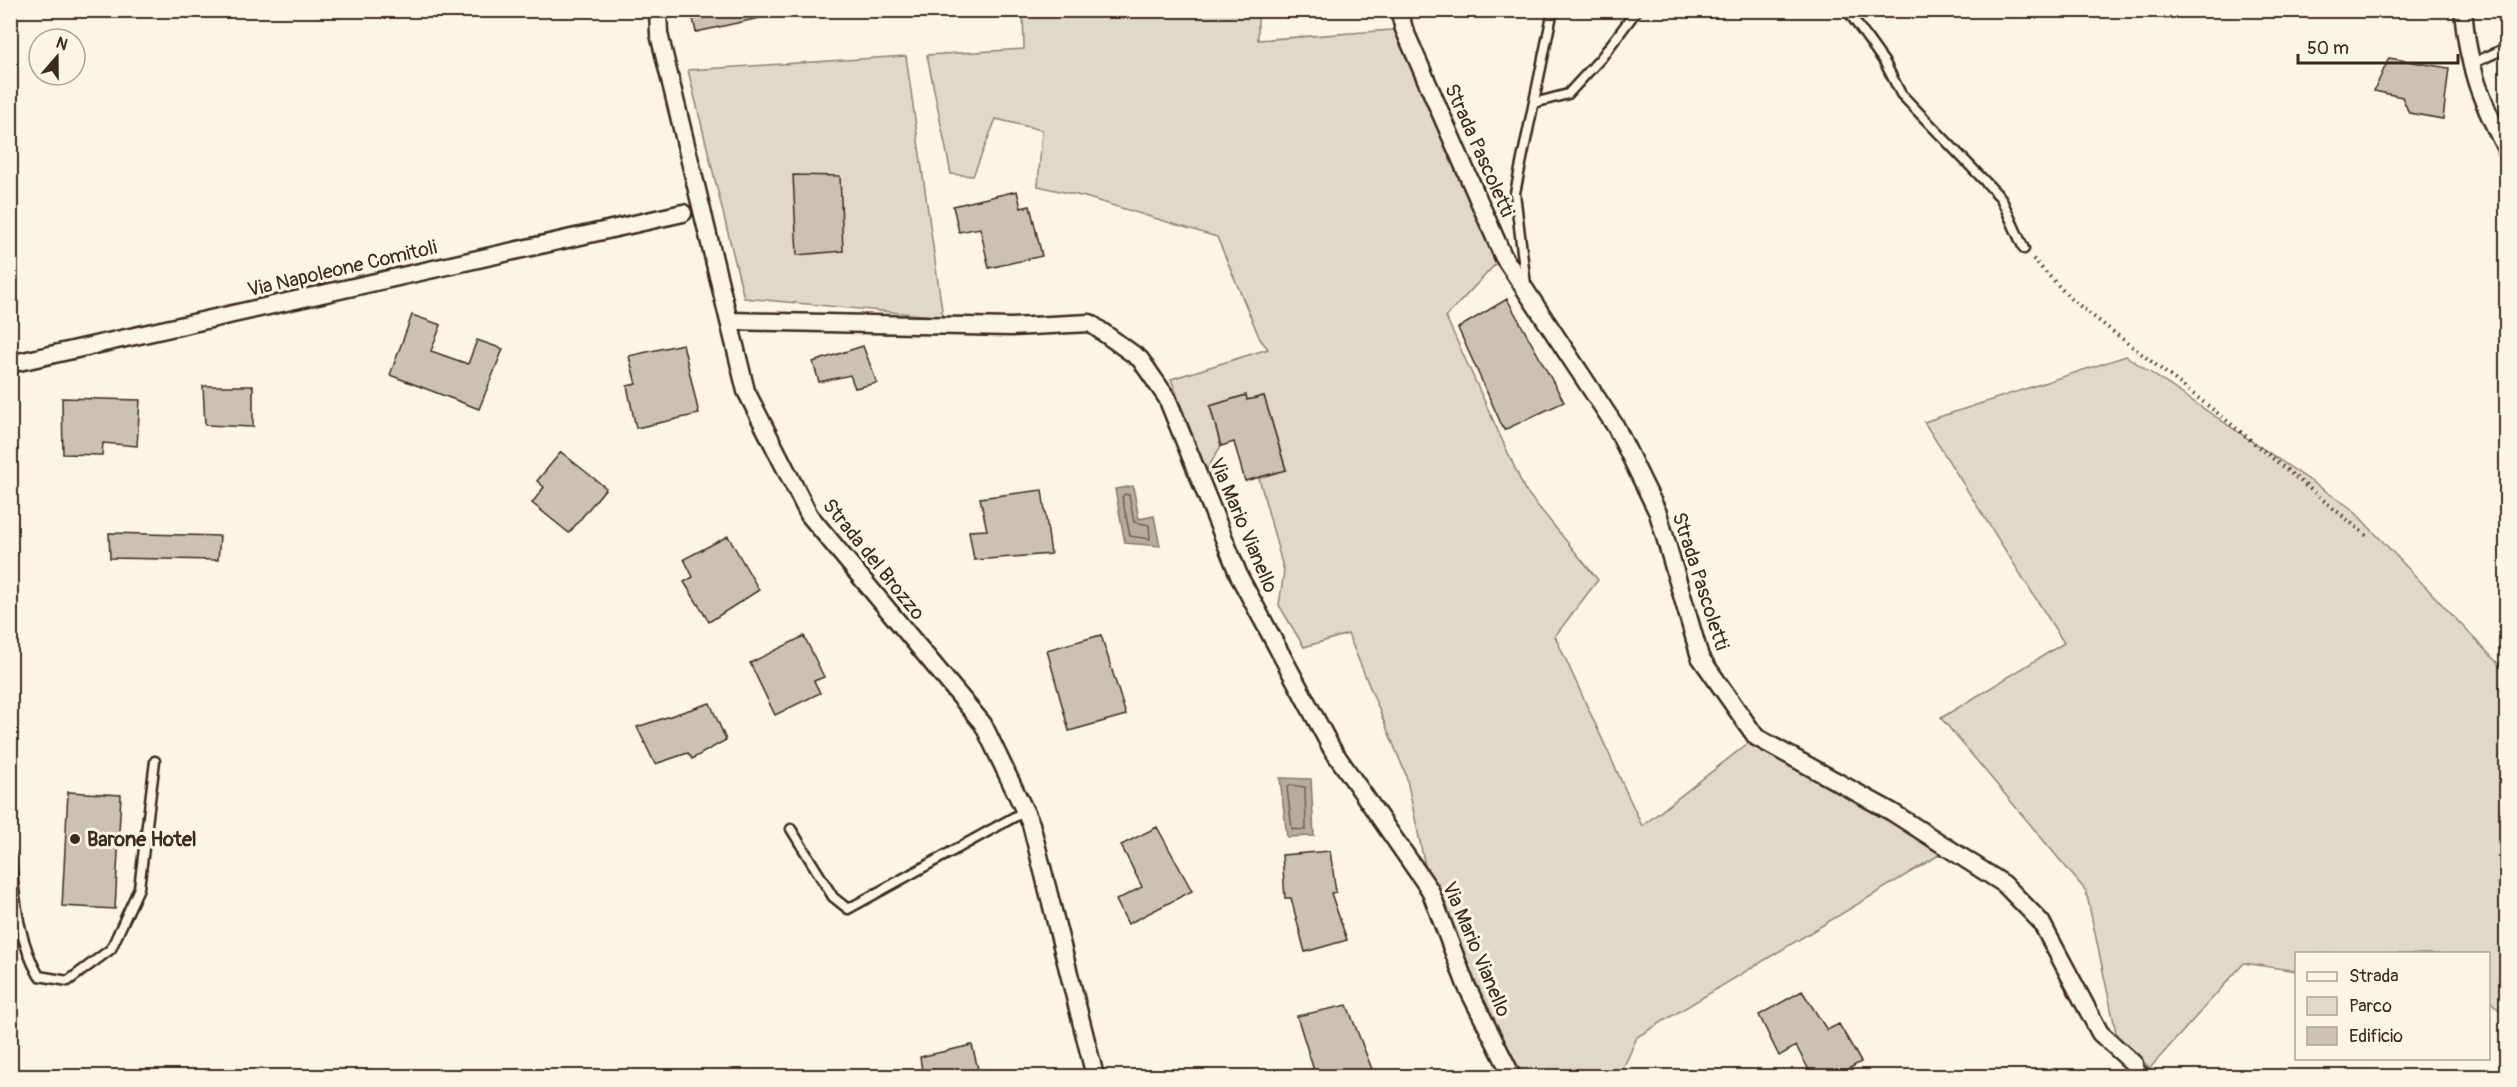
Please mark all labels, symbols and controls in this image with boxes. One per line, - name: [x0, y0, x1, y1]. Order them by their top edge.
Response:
- north arrow: [27, 27, 87, 87]
- scale bar: [2298, 27, 2458, 65]
- text: N: [53, 33, 70, 55]
- text: 50 m: [2307, 37, 2349, 60]
- street label: Strada Pascoletti: [1439, 80, 1520, 221]
- street label: Via Napoleone Comitoli: [245, 235, 439, 302]
- street label: Via Mario Vianello: [1204, 454, 1283, 597]
- street label: Strada del Brozzo: [817, 494, 930, 625]
- street label: Strada Pascoletti: [1666, 509, 1735, 653]
- place label: Barone Hotel: [87, 827, 197, 852]
- marker: Barone Hotel: [68, 832, 82, 846]
- street label: Via Mario Vianello: [1437, 878, 1516, 1021]
- legend: [2295, 952, 2490, 1060]
- text: Strada: [2349, 965, 2399, 988]
- text: Parco: [2349, 995, 2392, 1018]
- text: Edificio: [2349, 1025, 2403, 1048]

